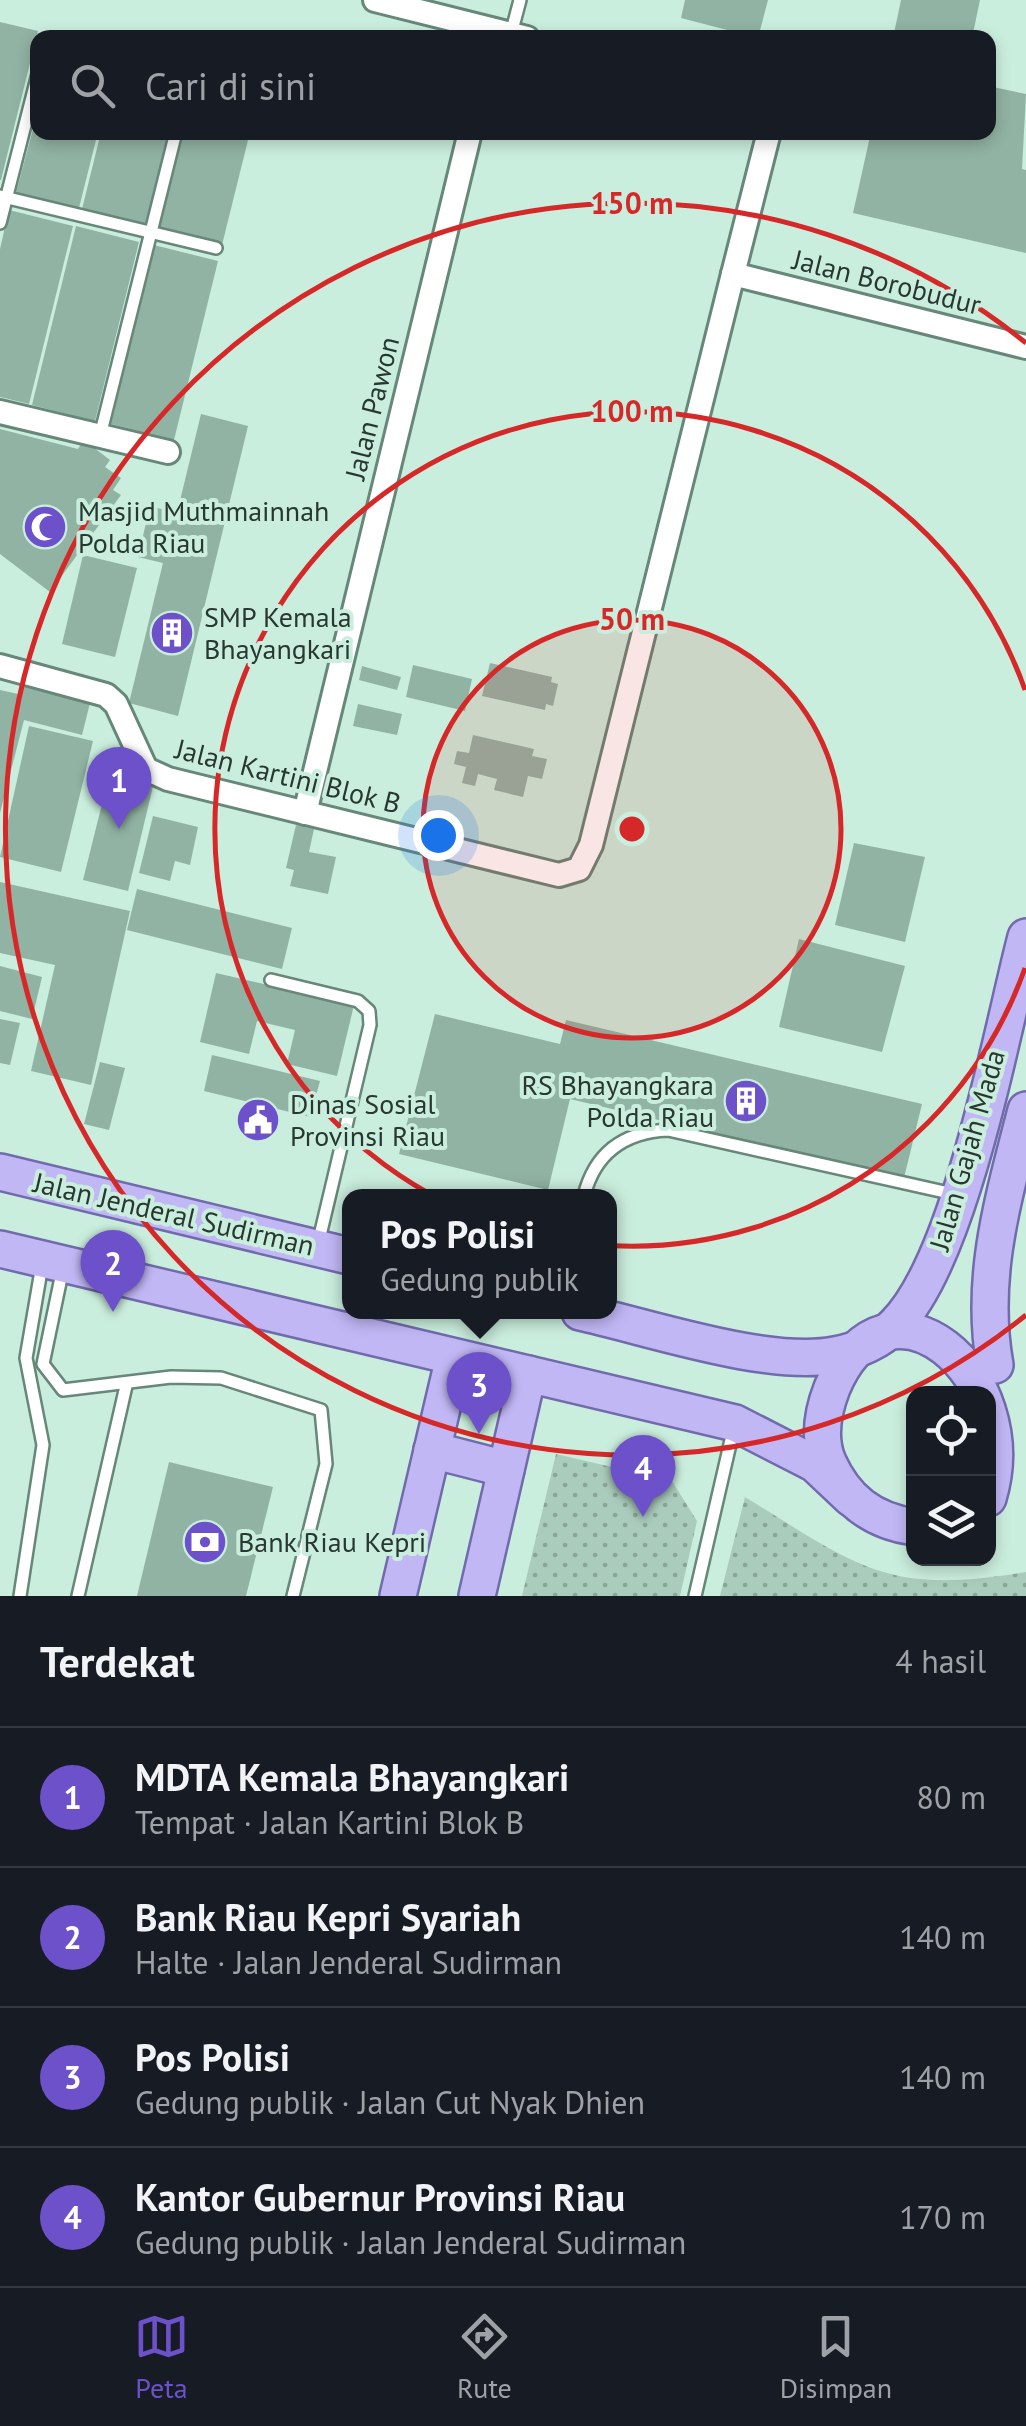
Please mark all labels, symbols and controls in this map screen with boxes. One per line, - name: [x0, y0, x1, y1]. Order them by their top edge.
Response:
- search box: [30, 30, 996, 140]
- icon: search: [65, 58, 120, 113]
- text: Cari di sini: [145, 61, 316, 110]
- text: 150 m: [591, 183, 673, 222]
- street label: Jalan Borobudur: [788, 240, 986, 323]
- street label: Jalan Pawon: [336, 333, 407, 484]
- text: 100 m: [591, 391, 673, 430]
- place label: Masjid Muthmainnah Polda Riau: [78, 492, 329, 561]
- mosque icon: Masjid Muthmainnah Polda Riau: [22, 504, 68, 550]
- place label: SMP Kemala Bhayangkari: [204, 598, 352, 667]
- text: 50 m: [599, 599, 665, 638]
- building icon: SMP Kemala Bhayangkari: [149, 610, 195, 656]
- street label: Jalan Kartini Blok B: [171, 729, 405, 821]
- pin: 1: [86, 746, 152, 829]
- your location: [413, 810, 464, 861]
- centre of rings: [614, 811, 650, 847]
- street label: Jalan Gajah Mada: [920, 1045, 1013, 1255]
- place label: RS Bhayangkara Polda Riau: [521, 1066, 714, 1135]
- building icon: RS Bhayangkara Polda Riau: [723, 1078, 769, 1124]
- place label: Dinas Sosial Provinsi Riau: [290, 1085, 445, 1154]
- public building icon: Dinas Sosial Provinsi Riau: [235, 1097, 281, 1143]
- street label: Jalan Jenderal Sudirman: [29, 1163, 318, 1264]
- popup: [342, 1189, 617, 1319]
- text: Pos Polisi: [380, 1209, 535, 1258]
- pin: 2: [80, 1230, 146, 1312]
- text: Gedung publik: [380, 1258, 579, 1300]
- pin: 3: [446, 1352, 512, 1434]
- map controls: [906, 1386, 996, 1566]
- button: locate: [906, 1386, 996, 1476]
- pin: 4: [610, 1434, 676, 1517]
- button: layers: [906, 1476, 996, 1566]
- bank icon: Bank Riau Kepri: [182, 1519, 228, 1565]
- place label: Bank Riau Kepri: [238, 1523, 426, 1560]
- text: Terdekat: [40, 1634, 195, 1689]
- text: 4 hasil: [895, 1640, 986, 1682]
- text: MDTA Kemala Bhayangkari: [135, 1752, 569, 1801]
- text: 1: [63, 1776, 82, 1818]
- text: 80 m: [917, 1776, 986, 1818]
- text: Tempat · Jalan Kartini Blok B: [135, 1801, 524, 1843]
- text: Bank Riau Kepri Syariah: [135, 1892, 521, 1941]
- text: 2: [63, 1916, 82, 1958]
- text: 140 m: [899, 1916, 986, 1958]
- text: Halte · Jalan Jenderal Sudirman: [135, 1941, 562, 1983]
- text: Pos Polisi: [135, 2032, 290, 2081]
- text: 3: [63, 2056, 82, 2098]
- text: 140 m: [899, 2056, 986, 2098]
- text: Gedung publik · Jalan Cut Nyak Dhien: [135, 2081, 645, 2123]
- text: Kantor Gubernur Provinsi Riau: [135, 2172, 625, 2221]
- text: 4: [63, 2196, 82, 2238]
- text: 170 m: [899, 2196, 986, 2238]
- text: Gedung publik · Jalan Jenderal Sudirman: [135, 2221, 686, 2263]
- tab: Peta: [134, 2309, 189, 2406]
- tab: Rute: [457, 2309, 512, 2406]
- tab: Disimpan: [780, 2309, 892, 2406]

